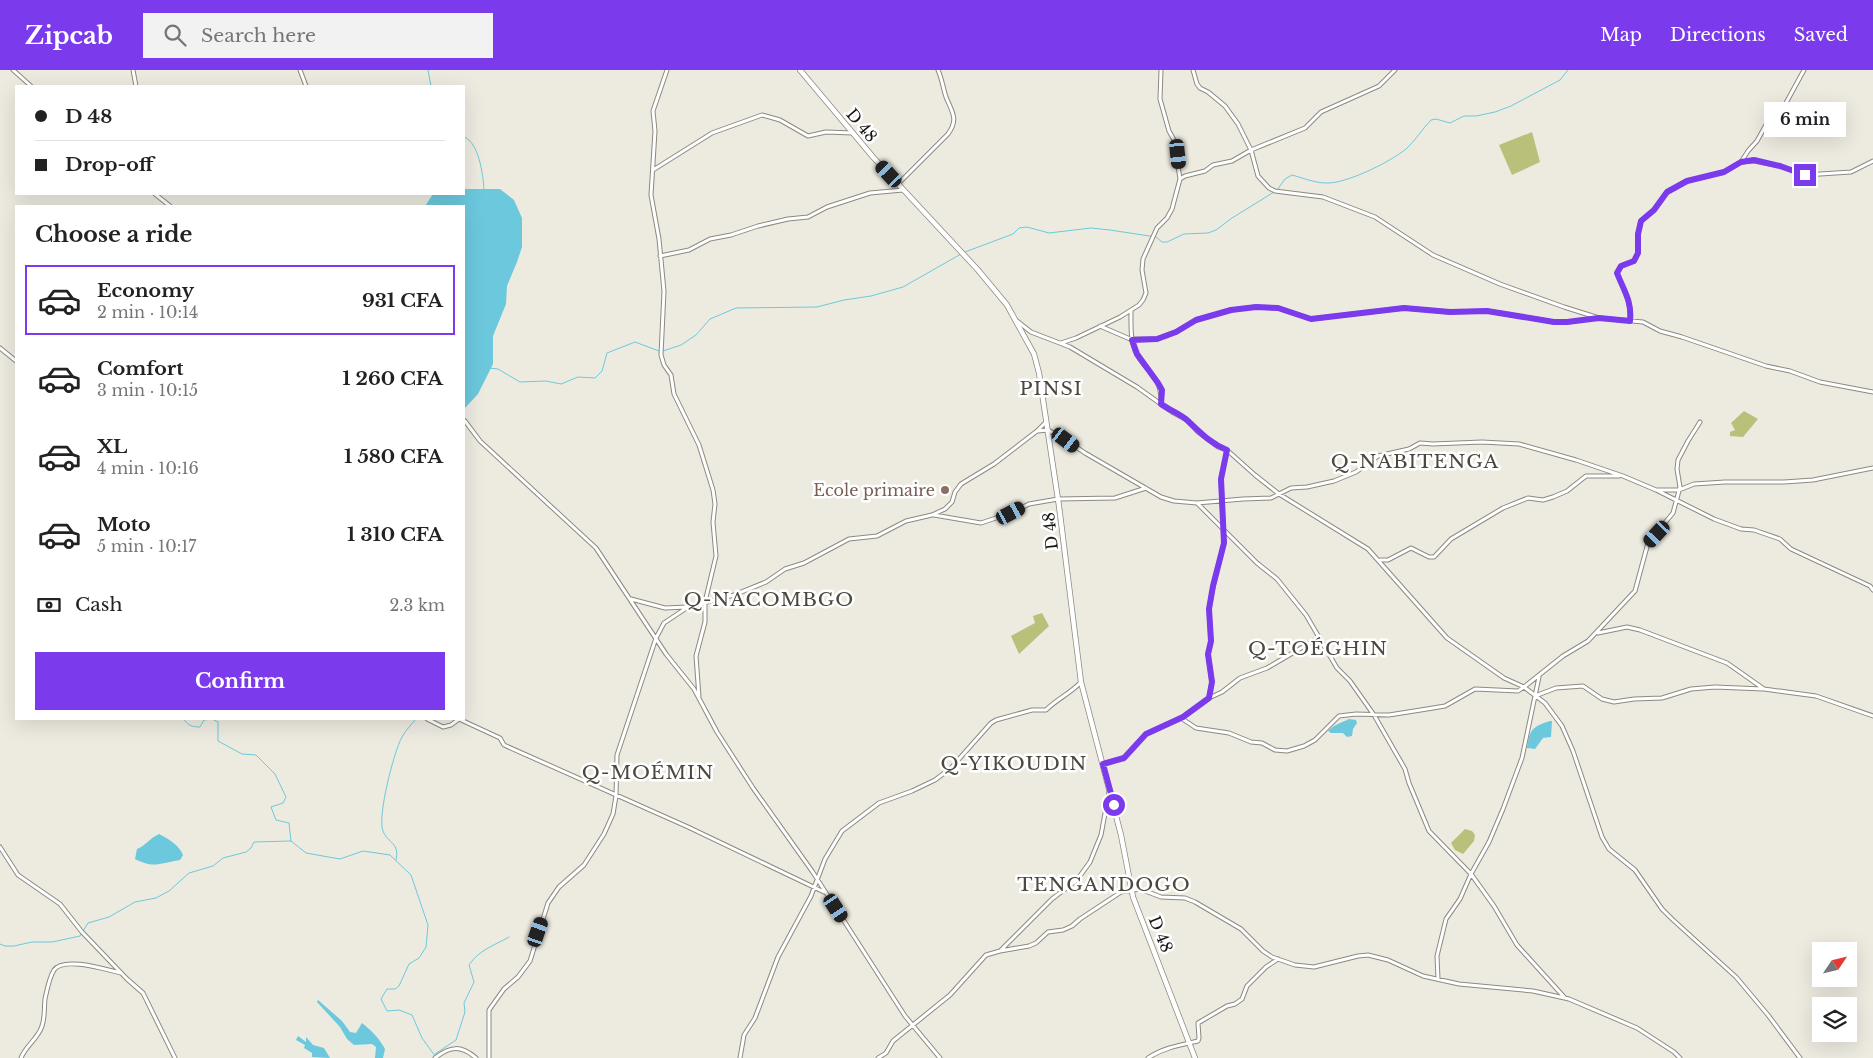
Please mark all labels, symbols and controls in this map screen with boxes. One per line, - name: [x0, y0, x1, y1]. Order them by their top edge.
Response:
- search box: [143, 13, 493, 58]
- text: Zipcab: [25, 21, 113, 50]
- icon: search: [161, 21, 189, 49]
- text: Search here: [201, 24, 316, 47]
- text: Map: [1600, 24, 1642, 46]
- text: Directions: [1670, 24, 1766, 46]
- text: Saved: [1794, 24, 1848, 46]
- callout: 6 min: [1764, 102, 1846, 138]
- street label: D 48: [842, 104, 882, 146]
- text: D 48: [65, 105, 112, 128]
- text: 6 min: [1780, 109, 1830, 129]
- car: [1168, 138, 1187, 170]
- text: Drop-off: [65, 153, 154, 176]
- car: [873, 158, 904, 190]
- route end: [1794, 164, 1816, 186]
- text: Choose a ride: [35, 221, 192, 248]
- icon: car: [37, 278, 82, 323]
- text: Economy: [97, 279, 194, 302]
- text: 931 CFA: [362, 289, 443, 312]
- text: 2 min · 10:14: [97, 302, 198, 322]
- icon: car: [37, 356, 82, 401]
- text: Comfort: [97, 357, 184, 380]
- text: 1 260 CFA: [342, 367, 443, 390]
- district label: PINSI: [1019, 377, 1083, 400]
- text: 3 min · 10:15: [97, 380, 198, 400]
- car: [1049, 425, 1082, 455]
- icon: car: [37, 434, 82, 479]
- text: XL: [97, 435, 127, 458]
- text: 1 580 CFA: [344, 445, 443, 468]
- district label: Q-NABITENGA: [1331, 450, 1499, 473]
- text: 4 min · 10:16: [97, 458, 199, 478]
- place label: Ecole primaire: [813, 480, 935, 500]
- marker: Ecole primaire: [939, 484, 951, 496]
- car: [994, 499, 1027, 527]
- street label: D 48: [1038, 511, 1062, 551]
- icon: car: [37, 512, 82, 557]
- text: Moto: [97, 513, 151, 536]
- car: [1641, 518, 1672, 550]
- text: 1 310 CFA: [347, 523, 443, 546]
- text: 5 min · 10:17: [97, 536, 196, 556]
- district label: Q-NACOMBGO: [684, 588, 854, 611]
- icon: cash: [35, 591, 63, 619]
- text: Cash: [75, 593, 122, 616]
- text: 2.3 km: [389, 595, 445, 615]
- district label: Q-TOÉGHIN: [1248, 637, 1388, 660]
- button: Confirm: [35, 652, 445, 710]
- district label: Q-YIKOUDIN: [940, 752, 1088, 775]
- district label: Q-MOÉMIN: [582, 761, 714, 784]
- route start: [1103, 794, 1125, 816]
- district label: TENGANDOGO: [1017, 873, 1191, 896]
- car: [821, 891, 850, 925]
- street label: D 48: [1145, 913, 1177, 955]
- car: [526, 915, 549, 949]
- north arrow: [1812, 942, 1858, 988]
- map controls: [1812, 942, 1857, 1042]
- button: layers: [1812, 997, 1857, 1042]

